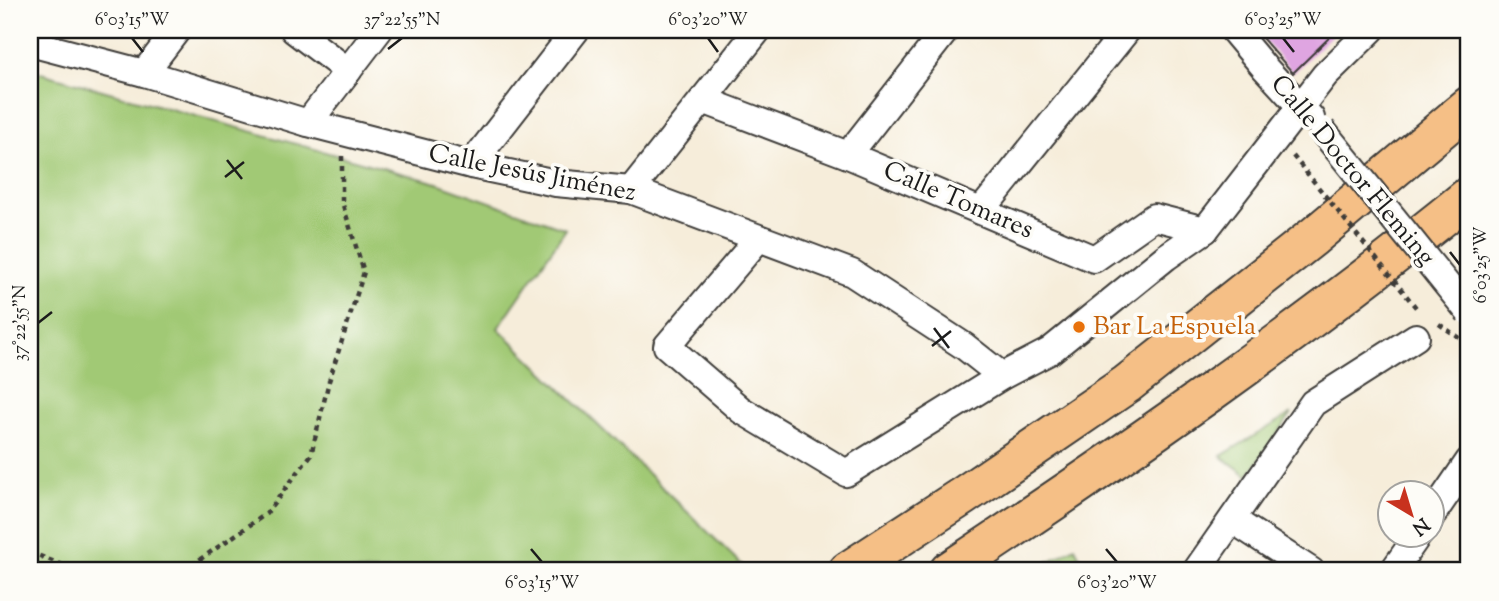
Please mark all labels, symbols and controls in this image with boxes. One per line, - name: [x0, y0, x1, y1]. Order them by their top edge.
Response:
- text: 6°03'15"W: [95, 8, 169, 34]
- text: 37°22'55"N: [364, 8, 440, 34]
- text: 6°03'20"W: [668, 8, 748, 34]
- text: 6°03'25"W: [1245, 8, 1321, 34]
- street label: Calle Doctor Fleming: [1261, 67, 1443, 275]
- street label: Calle Jesús Jiménez: [425, 136, 639, 212]
- street label: Calle Tomares: [877, 153, 1039, 249]
- text: 6°03'25"W: [1469, 227, 1495, 303]
- text: 37°22'55"N: [8, 285, 34, 361]
- place label: Bar La Espuela: [1093, 309, 1256, 346]
- marker: Bar La Espuela: [1071, 319, 1087, 335]
- north arrow: [1376, 478, 1446, 548]
- text: N: [1406, 510, 1434, 541]
- text: 6°03'15"W: [505, 571, 579, 597]
- text: 6°03'20"W: [1077, 571, 1157, 597]

